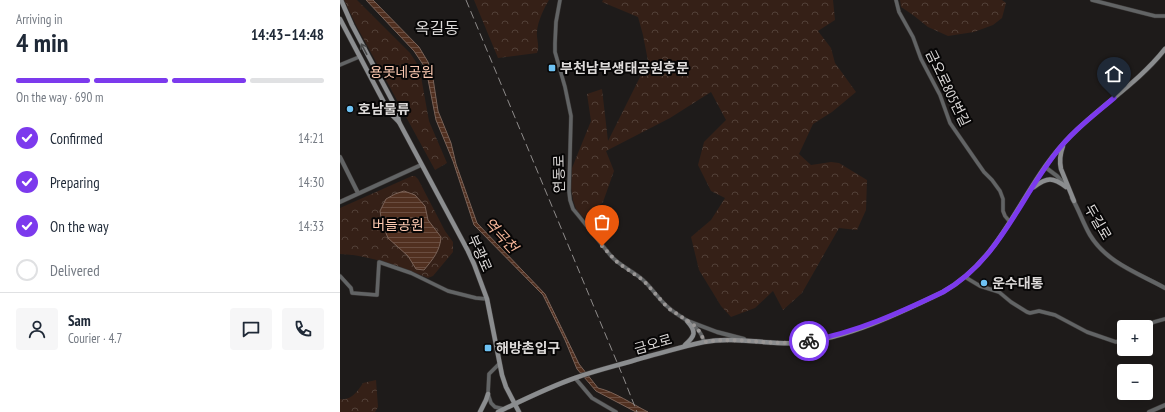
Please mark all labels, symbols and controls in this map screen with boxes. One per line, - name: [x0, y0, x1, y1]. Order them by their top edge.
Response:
- text: Arriving in: [16, 11, 63, 28]
- district label: 옥길동: [415, 18, 459, 38]
- text: 14:43–14:48: [251, 25, 324, 44]
- text: 4 min: [16, 26, 69, 59]
- one-way arrow: [360, 43, 368, 55]
- street label: 금오로805번길: [922, 47, 974, 129]
- pin: [1097, 57, 1131, 98]
- place label: 부천남부생태공원후문: [560, 59, 689, 77]
- park label: 용못네공원: [370, 63, 434, 81]
- marker: 부천남부생태공원후문: [547, 63, 557, 73]
- icon: home: [1103, 63, 1125, 85]
- text: On the way · 690 m: [16, 89, 103, 106]
- place label: 호남물류: [358, 100, 410, 118]
- marker: 호남물류: [345, 104, 355, 114]
- icon: check: [16, 127, 38, 149]
- text: Confirmed: [50, 129, 103, 148]
- text: 14:21: [298, 130, 324, 147]
- street label: 연동로: [550, 154, 568, 193]
- icon: check: [16, 171, 38, 193]
- text: Preparing: [50, 173, 100, 192]
- text: 14:30: [298, 174, 324, 191]
- street label: 두길로: [1081, 201, 1116, 243]
- pin: [585, 205, 619, 246]
- icon: bag: [591, 211, 613, 233]
- water label: 역곡천: [480, 213, 524, 258]
- icon: check: [16, 215, 38, 237]
- park label: 버들공원: [372, 216, 424, 234]
- text: On the way: [50, 217, 109, 236]
- text: 14:33: [298, 218, 324, 235]
- street label: 부광로: [464, 232, 496, 274]
- text: Delivered: [50, 261, 100, 280]
- place label: 운수대통: [992, 274, 1044, 292]
- marker: 운수대통: [979, 278, 989, 288]
- button: person: [16, 308, 58, 350]
- button: chat: [230, 308, 272, 350]
- button: phone: [282, 308, 324, 350]
- text: Sam: [68, 311, 91, 330]
- map controls: [1117, 320, 1153, 400]
- button: +: [1117, 320, 1153, 356]
- courier: [789, 321, 829, 361]
- text: Courier · 4.7: [68, 330, 122, 347]
- street label: 금오로: [632, 330, 674, 358]
- icon: bike: [798, 330, 820, 352]
- place label: 해방촌입구: [496, 339, 561, 357]
- marker: 해방촌입구: [483, 343, 493, 353]
- button: −: [1117, 364, 1153, 400]

